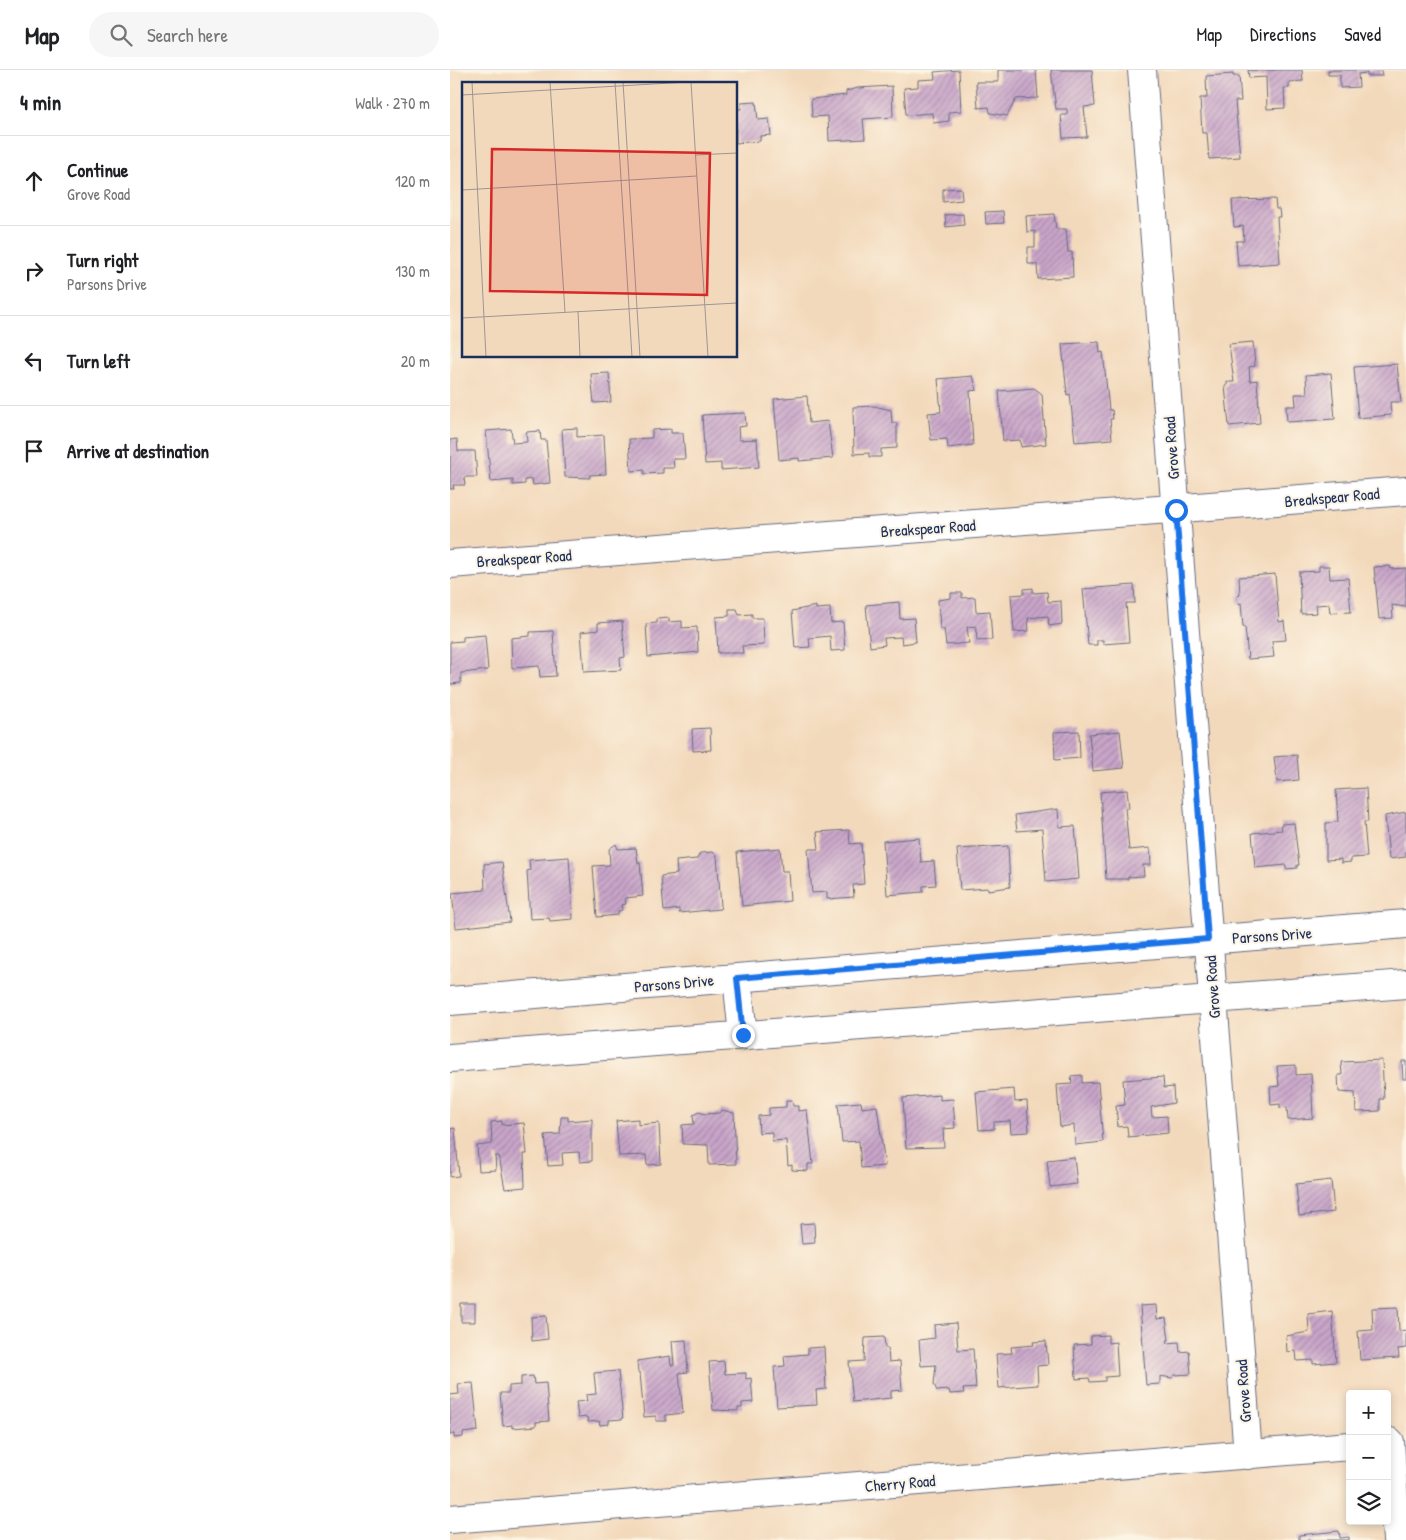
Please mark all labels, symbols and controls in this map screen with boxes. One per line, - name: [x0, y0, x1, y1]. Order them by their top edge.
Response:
- search box: [89, 12, 439, 57]
- text: Map: [25, 19, 59, 51]
- icon: search: [107, 21, 135, 49]
- text: Search here: [147, 22, 228, 48]
- text: Map: [1197, 22, 1222, 47]
- text: Directions: [1250, 22, 1316, 47]
- text: Saved: [1344, 22, 1381, 47]
- inset map: [462, 82, 738, 358]
- text: 4 min: [20, 88, 61, 117]
- text: Walk · 270 m: [355, 92, 430, 114]
- text: Continue: [67, 157, 128, 183]
- icon: ahead: [20, 167, 48, 195]
- text: 120 m: [395, 170, 430, 192]
- text: Grove Road: [67, 183, 130, 205]
- text: Turn right: [67, 247, 138, 273]
- icon: right: [20, 257, 48, 285]
- text: 130 m: [395, 260, 430, 282]
- text: Parsons Drive: [67, 273, 147, 295]
- icon: left: [20, 347, 48, 375]
- text: Turn left: [67, 348, 130, 374]
- text: 20 m: [401, 350, 430, 372]
- street label: Grove Road: [1158, 416, 1184, 480]
- icon: arrive: [20, 437, 48, 465]
- text: Arrive at destination: [67, 438, 209, 464]
- street label: Breakspear Road: [1284, 482, 1380, 512]
- route start: [1165, 499, 1188, 522]
- street label: Breakspear Road: [880, 514, 976, 542]
- street label: Breakspear Road: [476, 544, 572, 572]
- street label: Parsons Drive: [1231, 921, 1313, 949]
- street label: Grove Road: [1199, 955, 1225, 1019]
- street label: Parsons Drive: [633, 969, 715, 997]
- route end: [732, 1024, 755, 1047]
- street label: Grove Road: [1230, 1359, 1256, 1423]
- map controls: [1346, 1390, 1391, 1525]
- button: +: [1346, 1390, 1391, 1435]
- button: −: [1346, 1435, 1391, 1480]
- street label: Cherry Road: [864, 1469, 936, 1497]
- button: layers: [1346, 1480, 1391, 1525]

